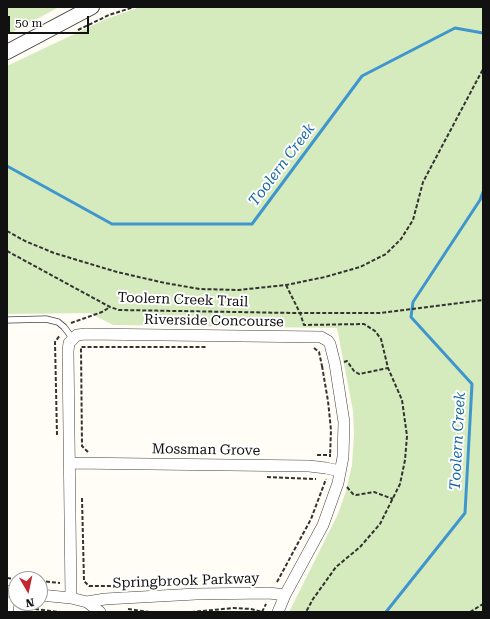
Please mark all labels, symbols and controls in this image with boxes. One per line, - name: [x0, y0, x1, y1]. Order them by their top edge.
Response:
- scale bar: [10, 8, 91, 34]
- text: 50 m: [15, 16, 42, 30]
- water label: Toolern Creek: [245, 120, 319, 210]
- street label: Toolern Creek Trail: [117, 289, 249, 311]
- street label: Riverside Concourse: [144, 311, 284, 331]
- water label: Toolern Creek: [446, 391, 470, 491]
- street label: Mossman Grove: [152, 441, 260, 459]
- street label: Springbrook Parkway: [112, 570, 260, 592]
- north arrow: [8, 571, 48, 611]
- text: N: [25, 595, 35, 609]

